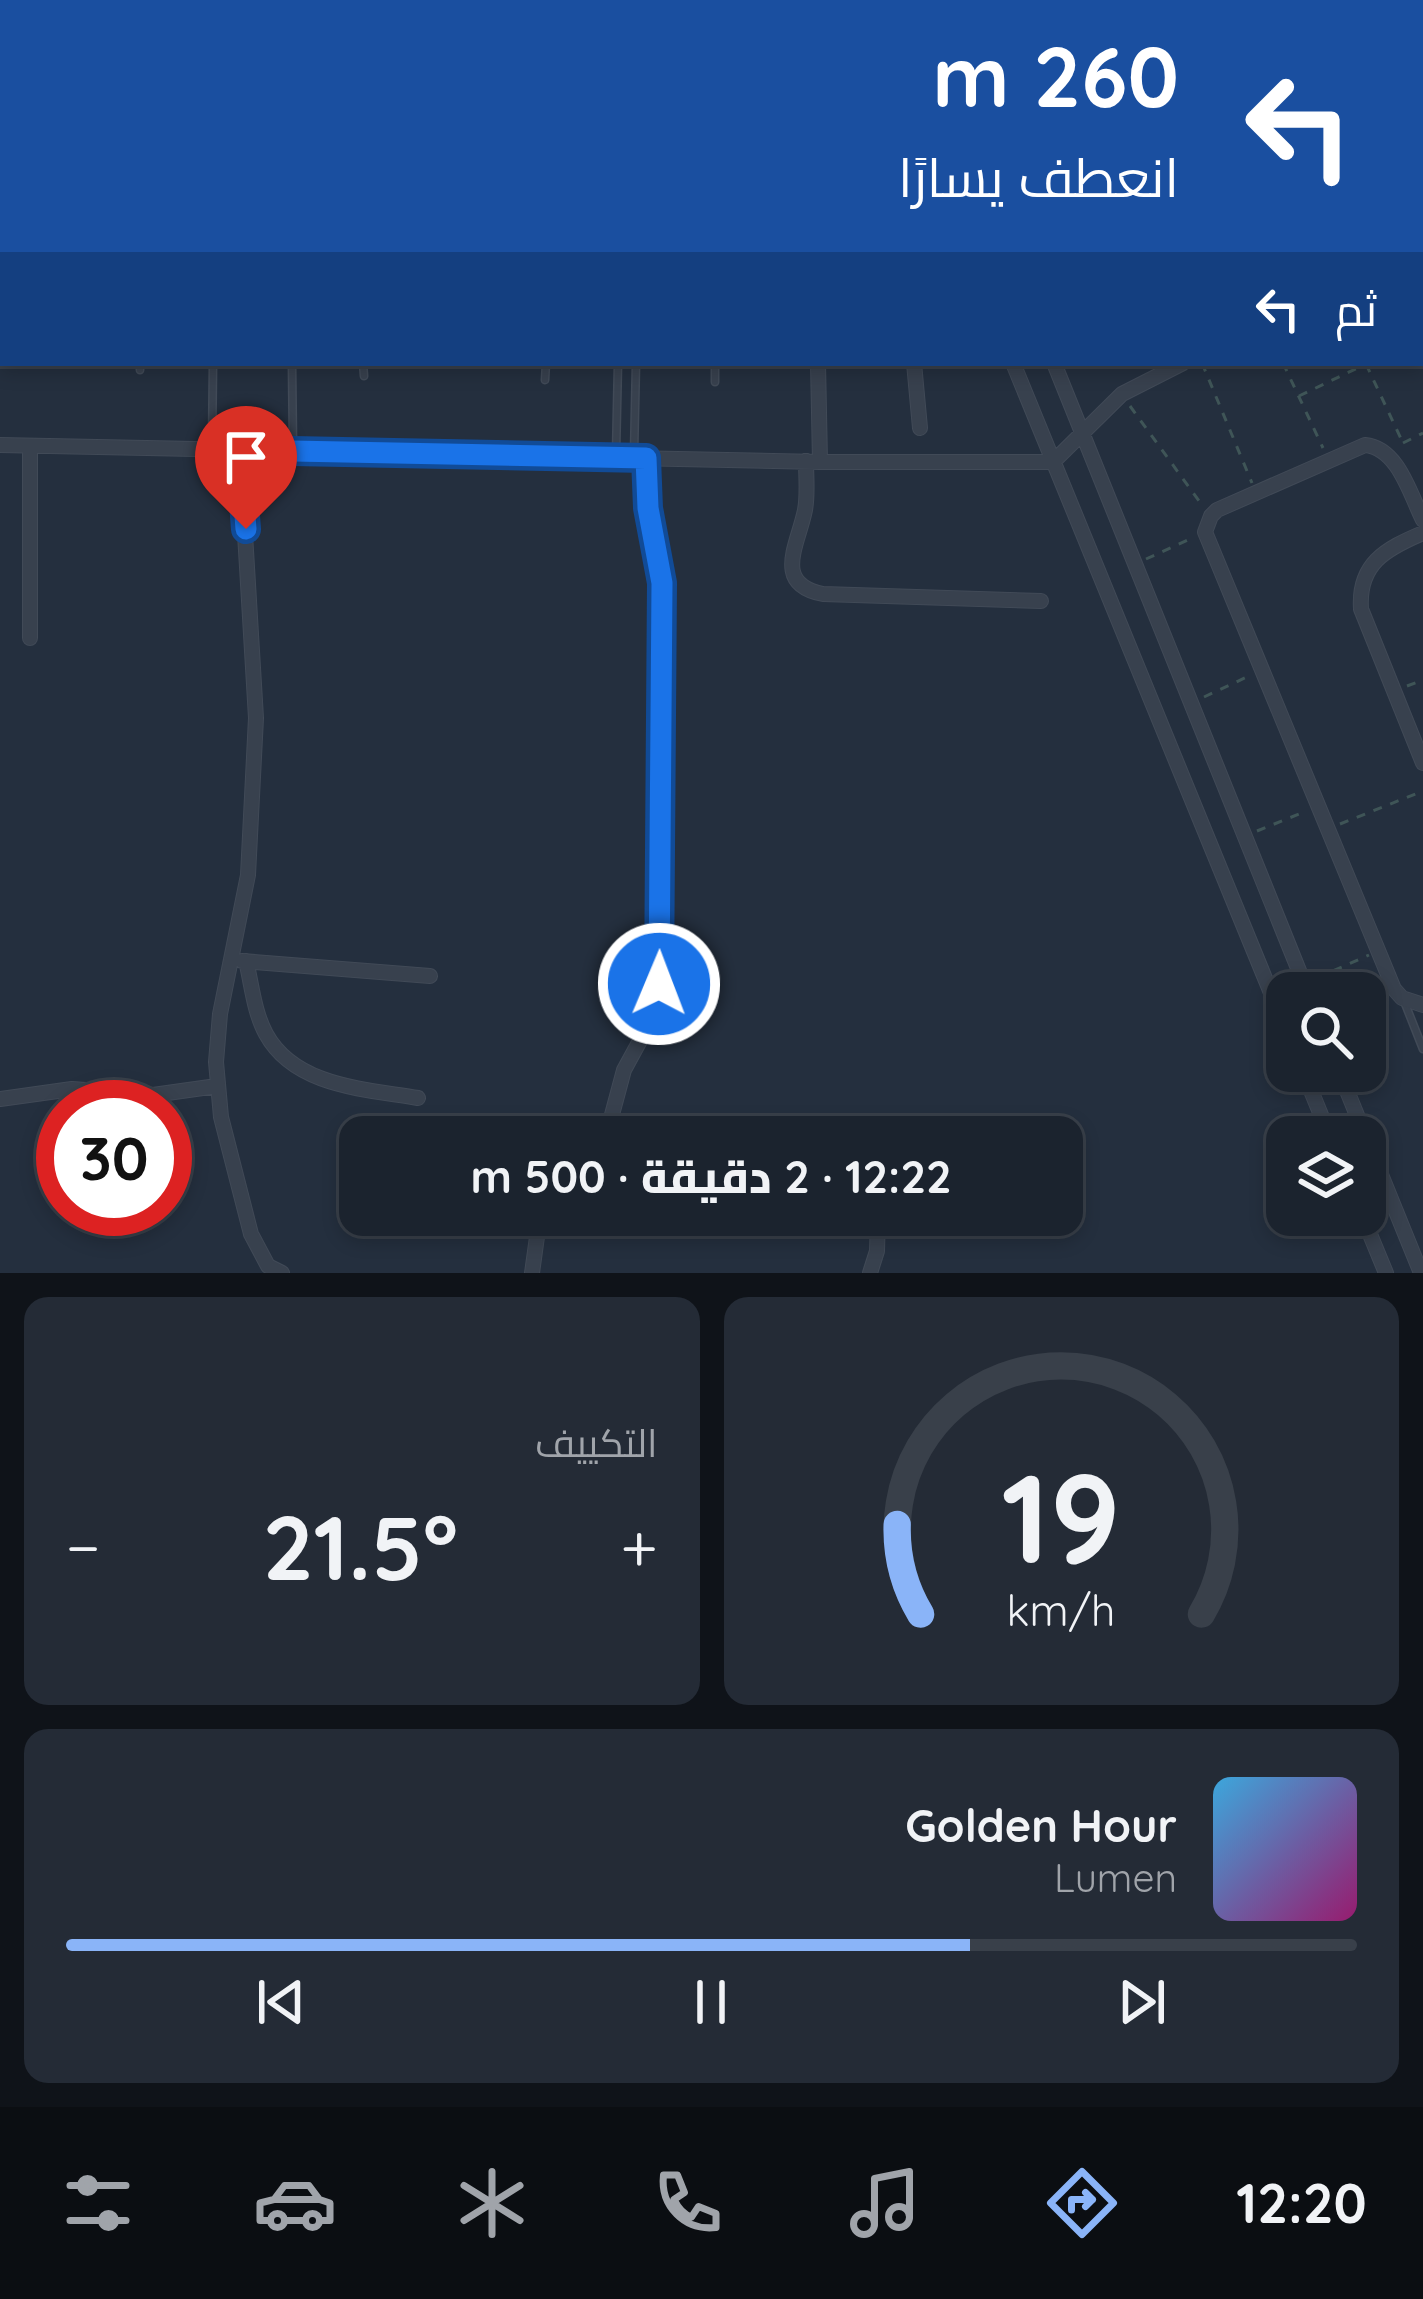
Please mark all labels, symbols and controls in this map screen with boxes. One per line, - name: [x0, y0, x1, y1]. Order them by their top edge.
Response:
- text: 260 m: [932, 23, 1179, 128]
- icon: left: [1221, 48, 1377, 204]
- text: انعطف يسارًا: [898, 143, 1179, 211]
- icon: left: [1245, 276, 1311, 342]
- text: ثم: [1335, 281, 1377, 337]
- pin: [195, 406, 297, 529]
- icon: arrive: [213, 424, 279, 490]
- position arrow: [596, 921, 722, 1047]
- map controls: [1266, 972, 1386, 1236]
- button: search: [1266, 972, 1386, 1092]
- speed limit sign: 30: [36, 1080, 192, 1236]
- button: layers: [1266, 1116, 1386, 1236]
- text: 12:22 · 2 دقيقة · 500 m: [470, 1148, 952, 1204]
- text: التكييف: [535, 1418, 658, 1467]
- text: 19: [1002, 1438, 1121, 1594]
- text: 21.5°: [262, 1490, 458, 1603]
- text: −: [66, 1505, 100, 1588]
- text: +: [620, 1505, 657, 1588]
- text: km/h: [1007, 1583, 1116, 1637]
- text: Golden Hour: [905, 1797, 1177, 1853]
- text: Lumen: [1054, 1853, 1177, 1902]
- icon: previous: [248, 1969, 314, 2035]
- icon: pause: [678, 1969, 744, 2035]
- icon: next: [1109, 1969, 1175, 2035]
- icon: filters: [56, 2161, 140, 2245]
- icon: car: [253, 2161, 337, 2245]
- icon: climate: [450, 2161, 534, 2245]
- icon: phone: [646, 2161, 730, 2245]
- icon: music: [843, 2161, 927, 2245]
- icon: directions: [1040, 2161, 1124, 2245]
- text: 12:20: [1236, 2169, 1367, 2237]

